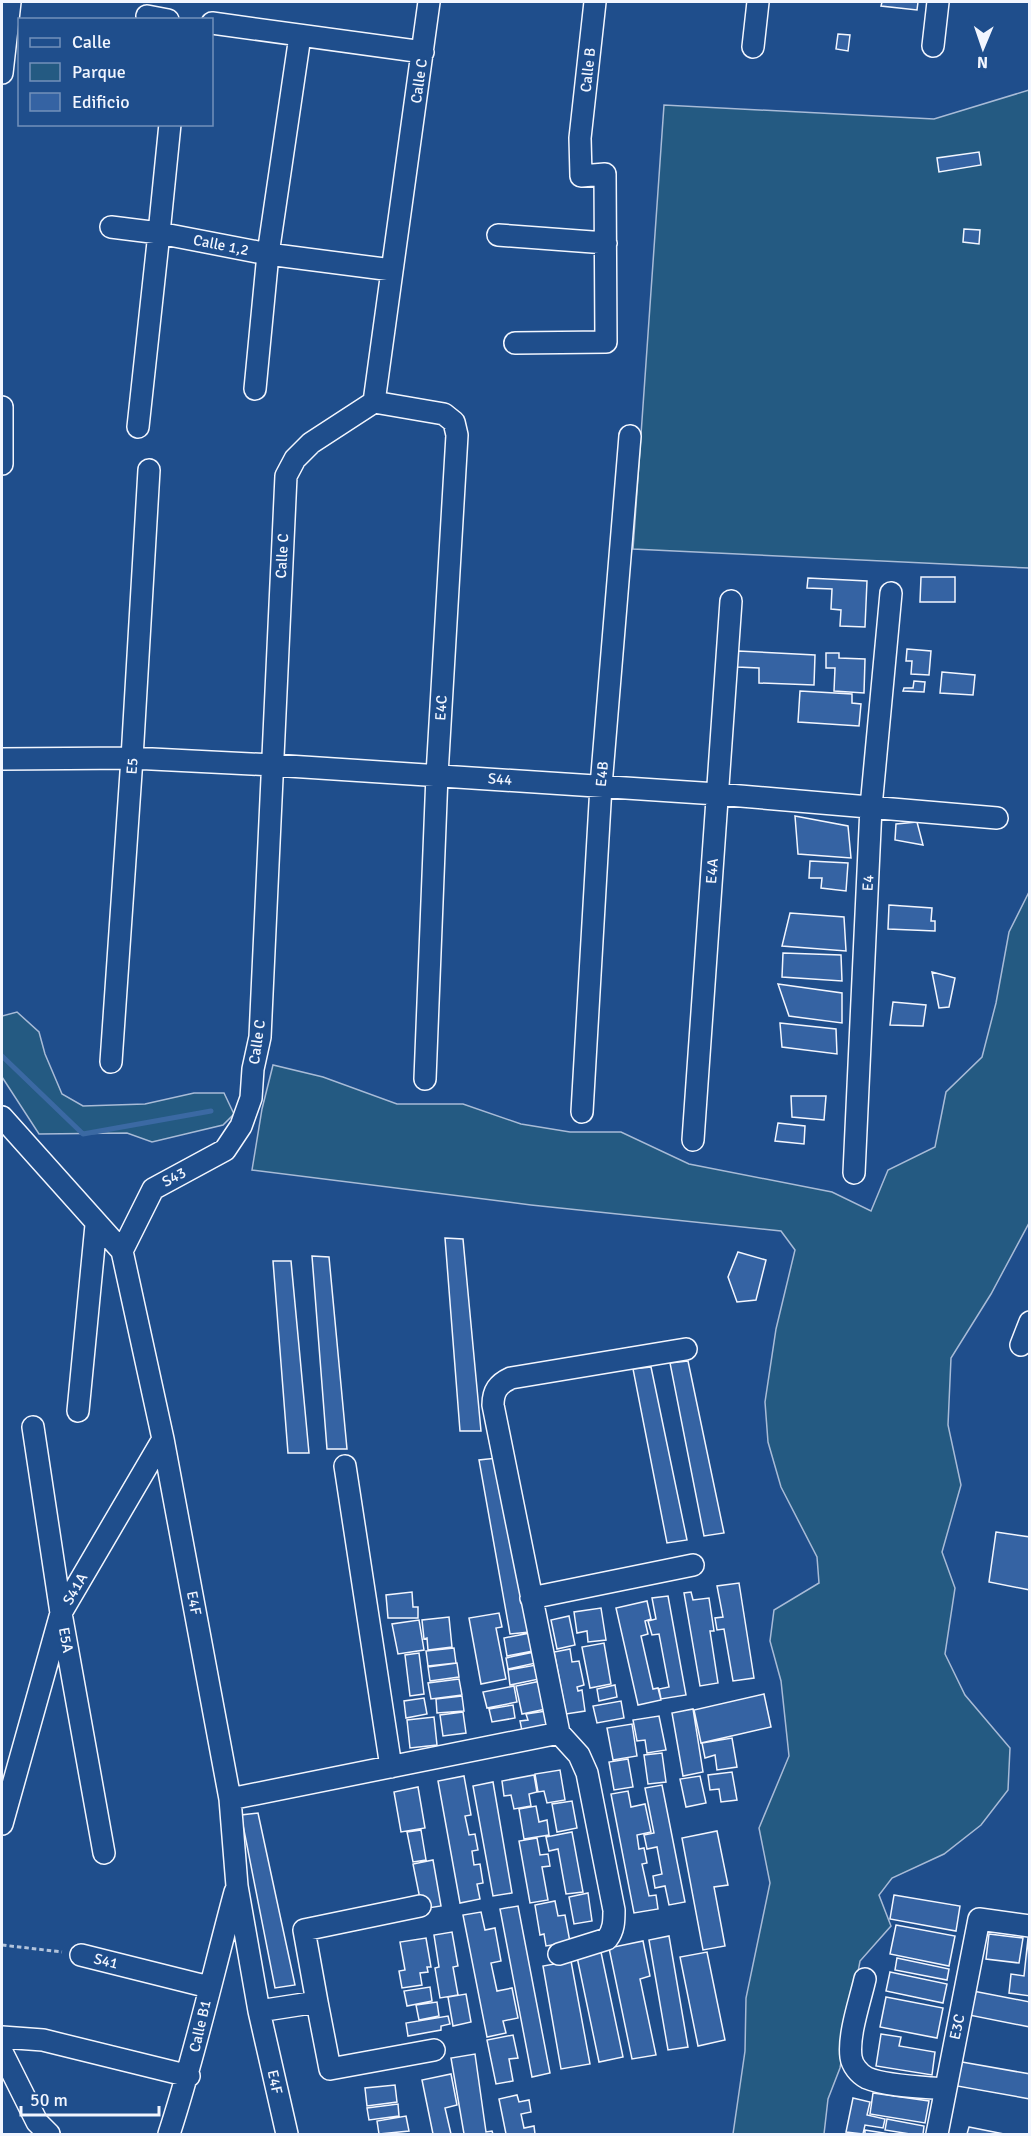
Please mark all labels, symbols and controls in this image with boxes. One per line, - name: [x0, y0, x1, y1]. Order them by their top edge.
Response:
- legend: [18, 18, 213, 126]
- north arrow: [953, 18, 1013, 78]
- text: Calle: [72, 31, 111, 53]
- street label: Calle B: [577, 47, 599, 93]
- text: N: [977, 52, 988, 72]
- street label: Calle C: [407, 58, 431, 104]
- text: Parque: [72, 61, 126, 83]
- text: Edificio: [72, 91, 130, 113]
- street label: Calle 1,2: [192, 231, 250, 259]
- street label: Calle C: [272, 533, 292, 579]
- street label: E4C: [431, 695, 451, 721]
- street label: E5: [122, 757, 142, 775]
- street label: E4B: [592, 760, 612, 788]
- street label: S44: [487, 769, 513, 789]
- street label: E4A: [702, 858, 722, 884]
- street label: E4: [859, 874, 877, 892]
- street label: Calle C: [245, 1019, 269, 1065]
- street label: S43: [159, 1163, 189, 1191]
- street label: S41A: [59, 1570, 91, 1608]
- street label: E4F: [183, 1589, 205, 1617]
- street label: E5A: [55, 1626, 77, 1654]
- street label: S41: [92, 1949, 120, 1973]
- street label: Calle B1: [185, 1998, 215, 2054]
- street label: E3C: [946, 2013, 968, 2041]
- street label: E4F: [264, 2068, 286, 2096]
- scale bar: [21, 2079, 159, 2117]
- text: 50 m: [30, 2089, 68, 2111]

